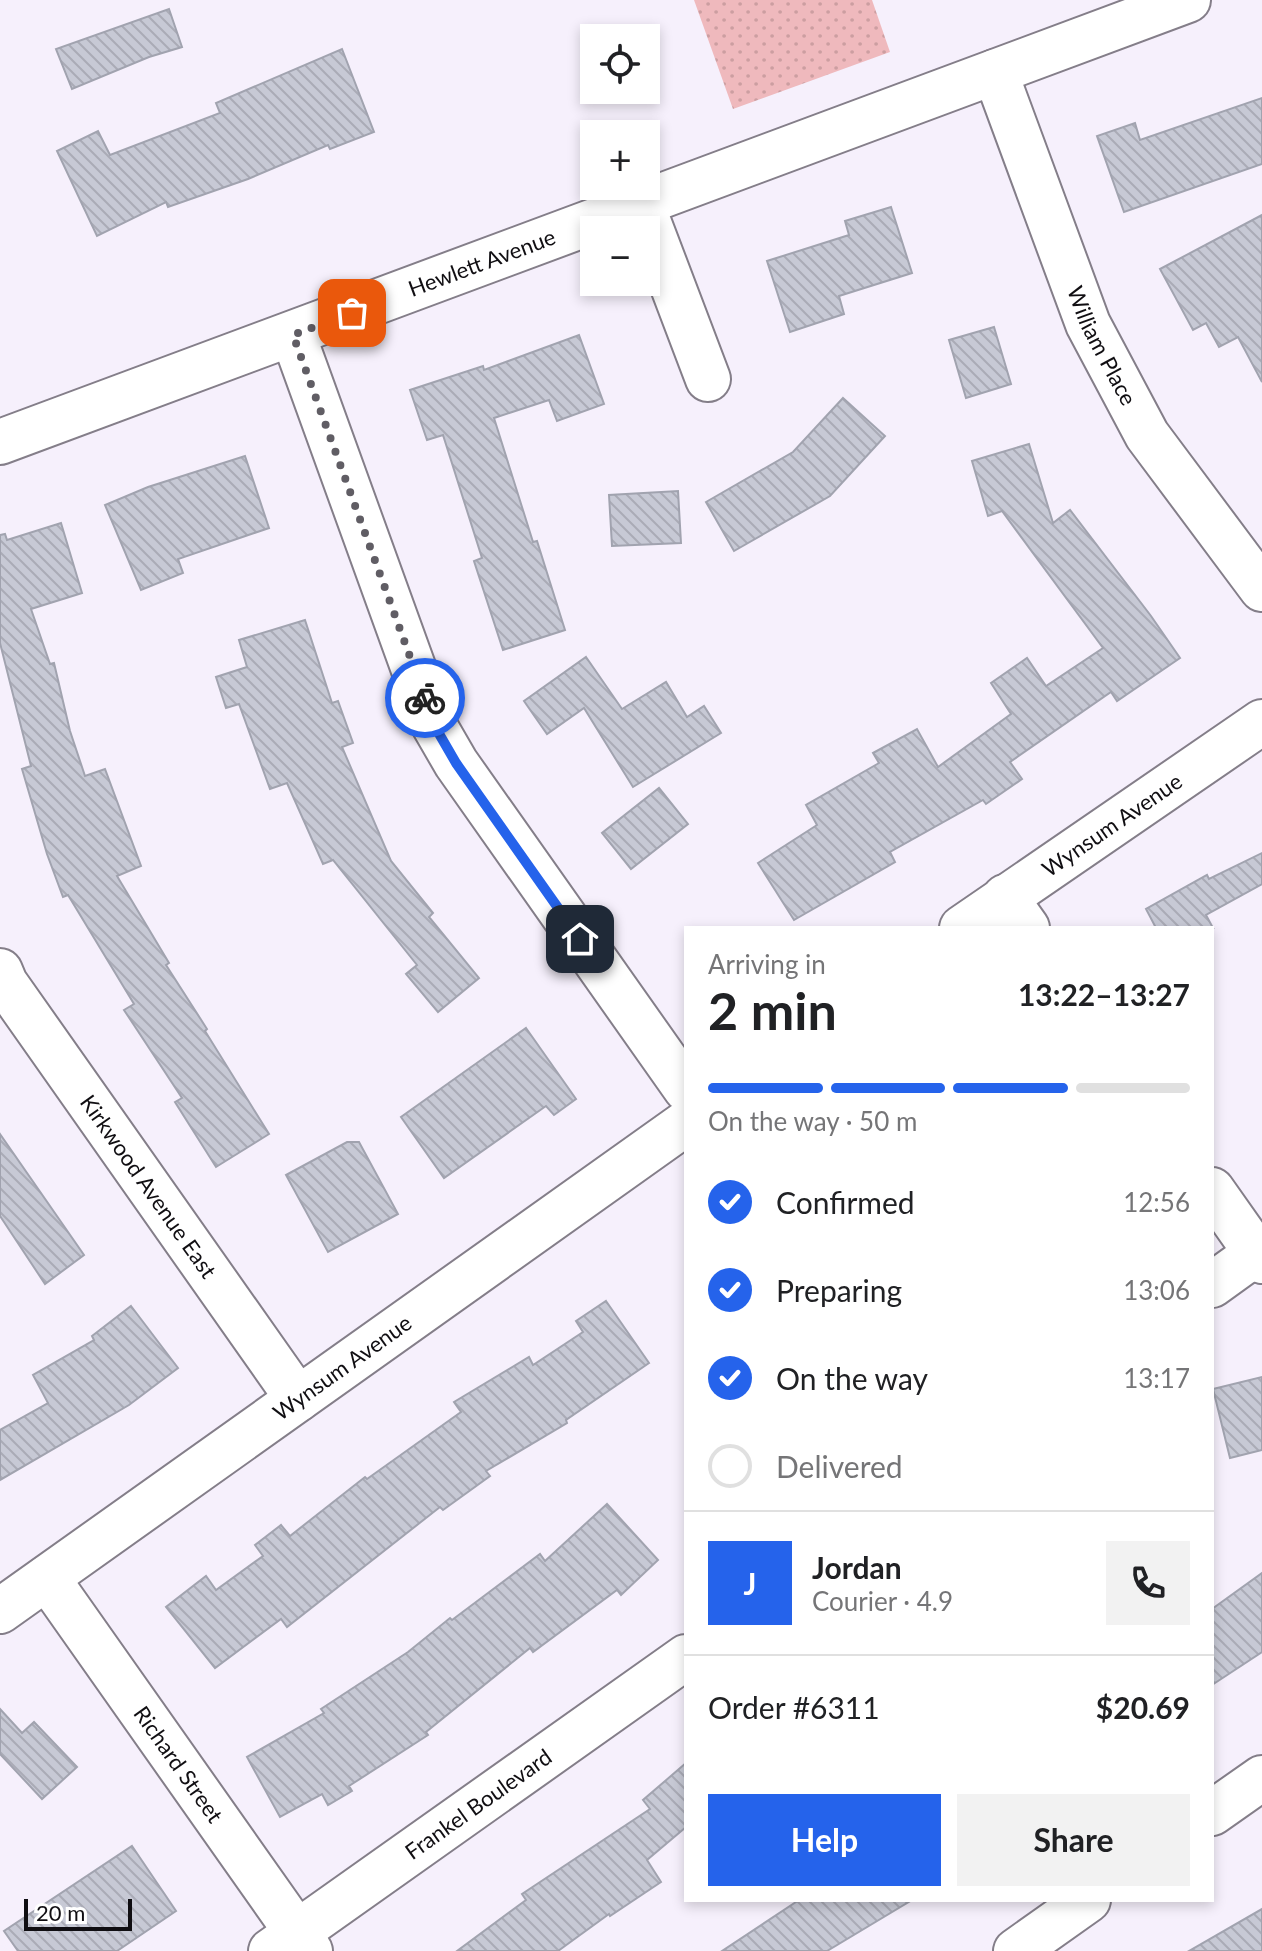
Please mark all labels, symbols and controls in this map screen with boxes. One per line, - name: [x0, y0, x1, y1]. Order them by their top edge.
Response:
- map controls: [580, 24, 660, 296]
- button: locate: [580, 24, 660, 104]
- button: +: [580, 120, 660, 200]
- button: −: [580, 216, 660, 296]
- street label: Hewlett Avenue: [404, 223, 559, 302]
- pin: [318, 279, 386, 347]
- street label: William Place: [1062, 282, 1143, 410]
- icon: bag: [330, 291, 374, 335]
- courier: [385, 658, 465, 738]
- icon: bike: [403, 676, 447, 720]
- street label: Wynsum Avenue: [1037, 767, 1187, 882]
- pin: [546, 905, 614, 973]
- icon: home: [558, 917, 602, 961]
- text: Arriving in: [708, 948, 826, 980]
- text: 13:22–13:27: [1018, 976, 1190, 1012]
- text: 2 min: [708, 979, 837, 1041]
- street label: Kirkwood Avenue East: [75, 1089, 223, 1283]
- text: On the way · 50 m: [708, 1105, 917, 1137]
- icon: check: [708, 1180, 752, 1224]
- text: Confirmed: [776, 1184, 915, 1220]
- text: 12:56: [1123, 1186, 1190, 1218]
- icon: check: [708, 1268, 752, 1312]
- text: Preparing: [776, 1272, 902, 1308]
- text: 13:06: [1123, 1274, 1190, 1306]
- street label: Wynsum Avenue: [267, 1309, 416, 1426]
- icon: check: [708, 1356, 752, 1400]
- text: On the way: [776, 1360, 928, 1396]
- text: 13:17: [1123, 1362, 1190, 1394]
- text: Delivered: [776, 1448, 903, 1484]
- button: phone: [1106, 1541, 1190, 1625]
- text: Jordan: [812, 1549, 902, 1585]
- text: J: [744, 1565, 756, 1601]
- text: Courier · 4.9: [812, 1585, 953, 1617]
- text: Order #6311: [708, 1689, 880, 1725]
- text: $20.69: [1096, 1689, 1190, 1725]
- street label: Richard Street: [129, 1701, 229, 1828]
- street label: Frankel Boulevard: [400, 1743, 556, 1865]
- button: Help: [708, 1794, 941, 1886]
- button: Share: [957, 1794, 1190, 1886]
- scale bar: [24, 1895, 132, 1931]
- text: 20 m: [36, 1899, 85, 1926]

